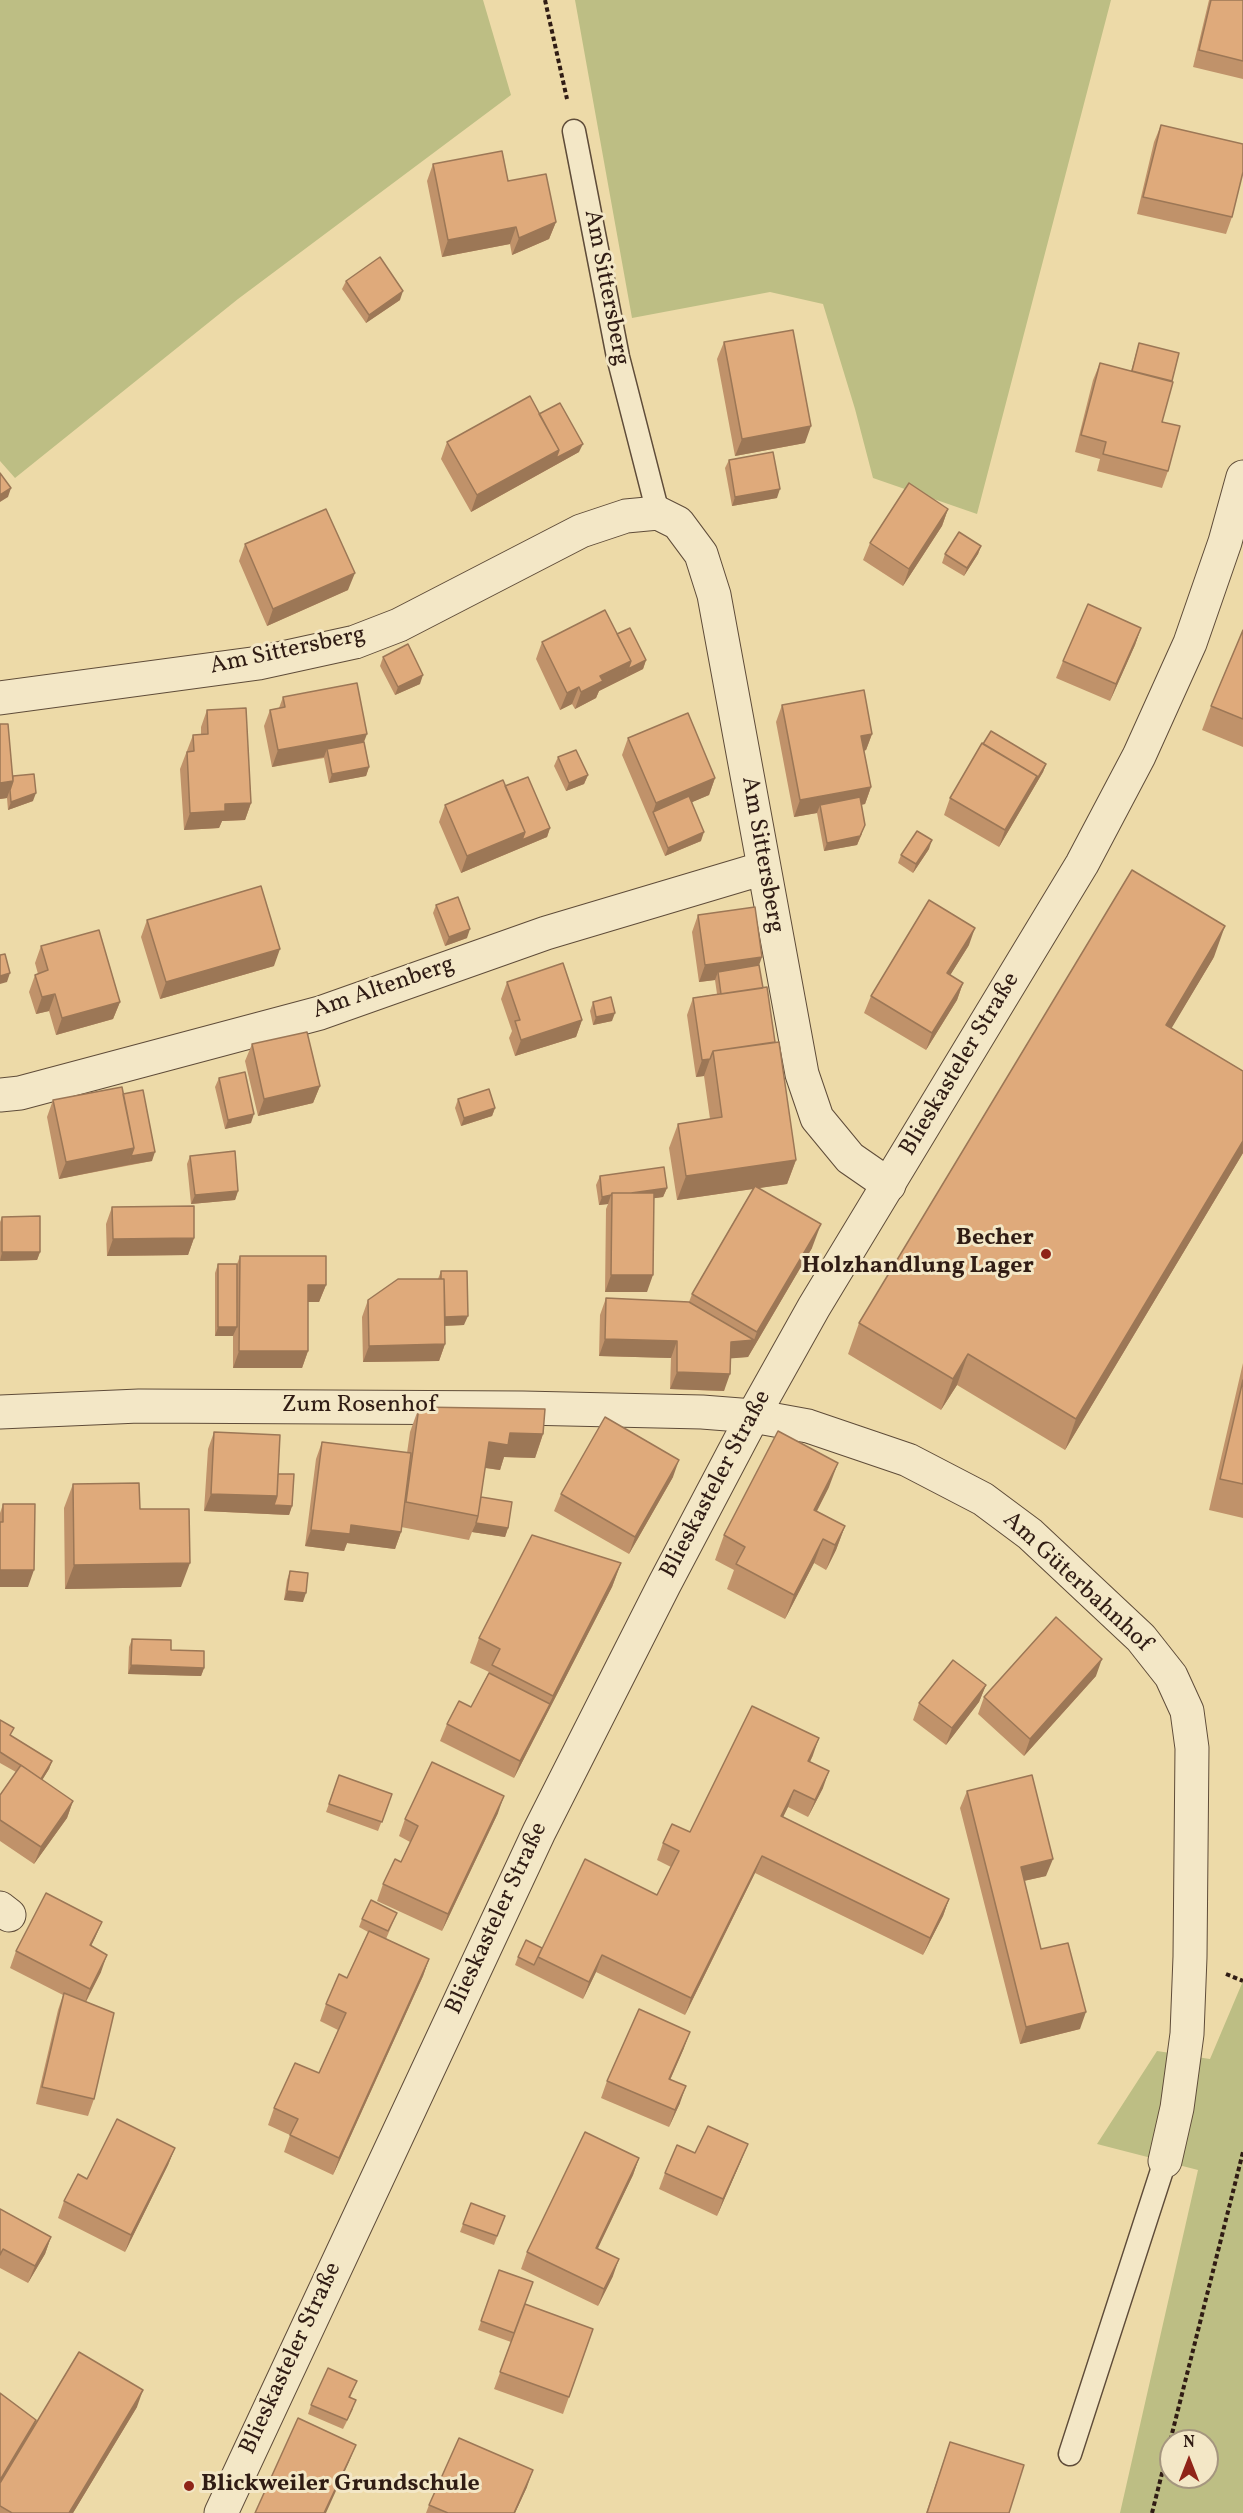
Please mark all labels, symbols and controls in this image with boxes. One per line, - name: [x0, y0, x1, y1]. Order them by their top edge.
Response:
- street label: Am Sittersberg: [576, 208, 634, 368]
- street label: Am Sittersberg: [208, 621, 368, 683]
- street label: Am Sittersberg: [733, 775, 789, 935]
- street label: Am Altenberg: [309, 951, 459, 1027]
- street label: Blieskasteler Straße: [895, 968, 1027, 1162]
- place label: Becher Holzhandlung Lager: [801, 1226, 1034, 1282]
- marker: Becher Holzhandlung Lager: [1039, 1247, 1053, 1261]
- street label: Blieskasteler Straße: [655, 1386, 779, 1584]
- street label: Zum Rosenhof: [282, 1393, 436, 1421]
- street label: Am Güterbahnhof: [996, 1507, 1156, 1659]
- street label: Blieskasteler Straße: [441, 1818, 555, 2020]
- street label: Blieskasteler Straße: [235, 2258, 349, 2460]
- north arrow: [1159, 2429, 1219, 2489]
- text: N: [1183, 2432, 1195, 2454]
- place label: Blickweiler Grundschule: [201, 2472, 480, 2500]
- marker: Blickweiler Grundschule: [182, 2479, 196, 2493]

